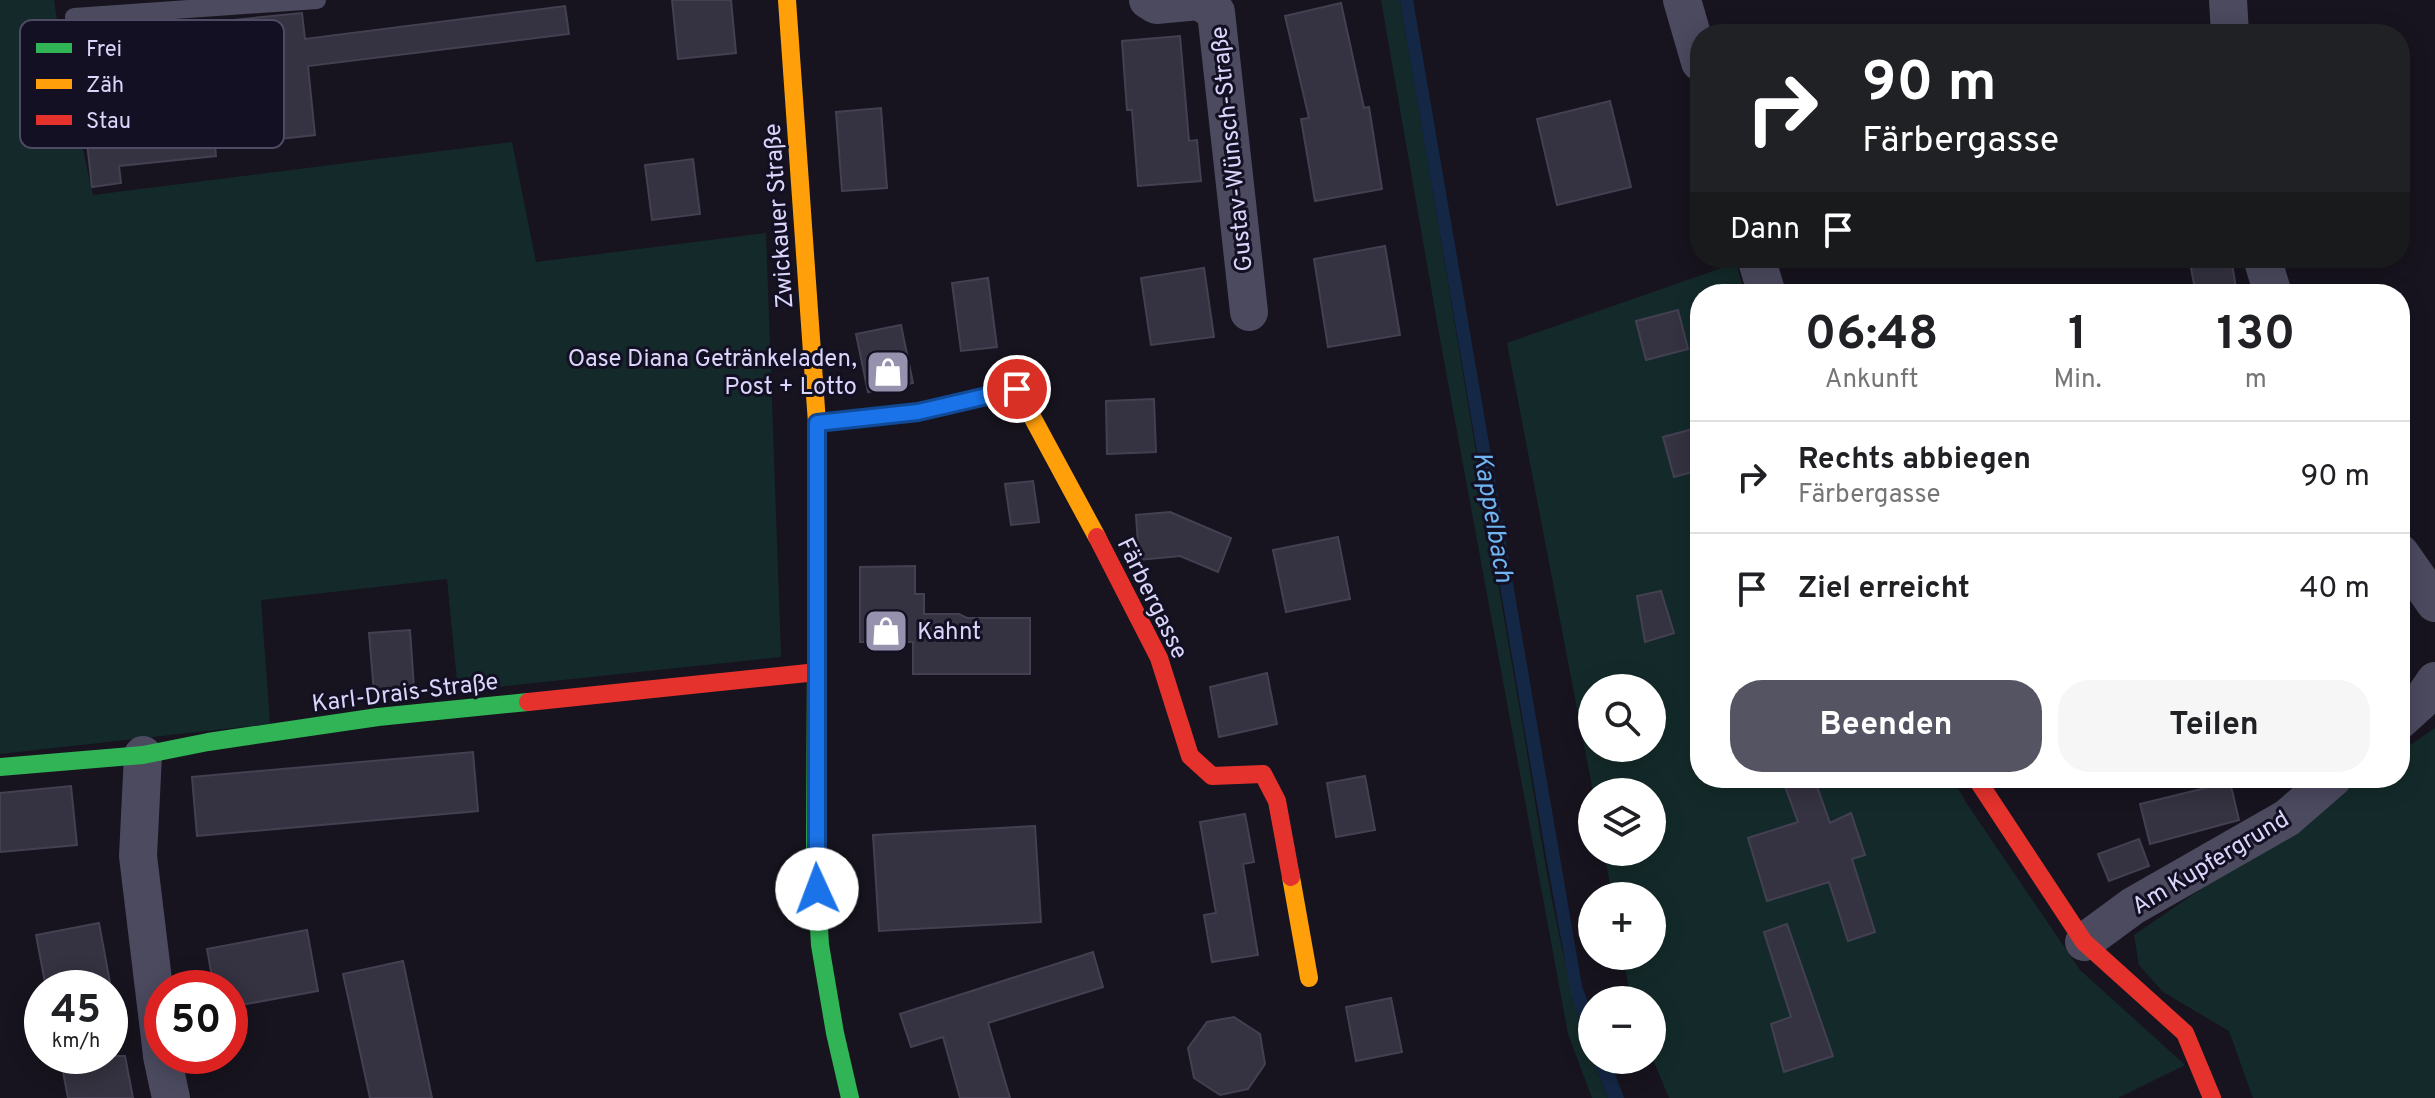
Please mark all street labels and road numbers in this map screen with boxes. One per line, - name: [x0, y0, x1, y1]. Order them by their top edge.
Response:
- street label: Gustav-Wünsch-Straße: [1205, 25, 1261, 273]
- street label: Zwickauer Straße: [759, 122, 801, 310]
- street label: Färbergasse: [1109, 533, 1194, 665]
- street label: Karl-Drais-Straße: [310, 668, 500, 720]
- street label: Am Kupfergrund: [2127, 805, 2295, 922]

